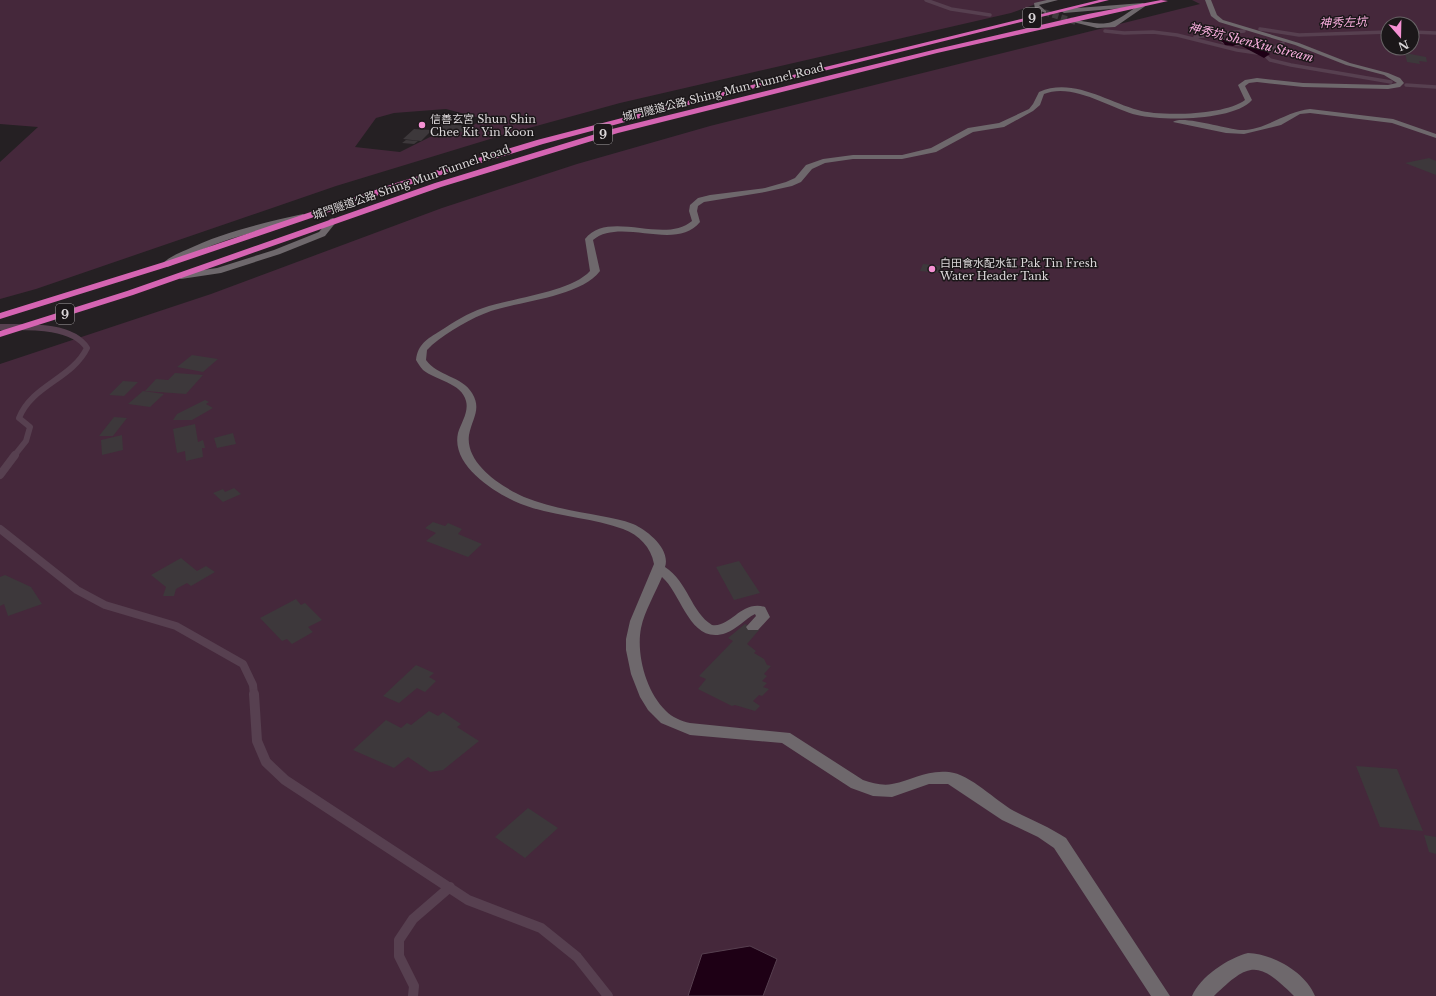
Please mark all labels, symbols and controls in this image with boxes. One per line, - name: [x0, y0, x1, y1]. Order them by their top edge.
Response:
- road number: 9: [1023, 8, 1041, 28]
- water label: 神秀左坑: [1319, 14, 1369, 30]
- north arrow: [1380, 16, 1420, 56]
- water label: 神秀坑 ShenXiu Stream: [1187, 19, 1316, 65]
- text: N: [1396, 37, 1411, 54]
- street label: 城門隧道公路 Shing Mun Tunnel Road: [621, 60, 826, 124]
- place label: 信善玄宮 Shun Shin Chee Kit Yin Koon: [430, 112, 536, 139]
- marker: 信善玄宮 Shun Shin Chee Kit Yin Koon: [417, 120, 427, 130]
- road number: 9: [594, 124, 612, 144]
- street label: 城門隧道公路 Shing Mun Tunnel Road: [311, 141, 512, 222]
- place label: 白田食水配水缸 Pak Tin Fresh Water Header Tank: [939, 256, 1098, 283]
- marker: 白田食水配水缸 Pak Tin Fresh Water Header Tank: [927, 264, 937, 274]
- road number: 9: [56, 304, 74, 324]

